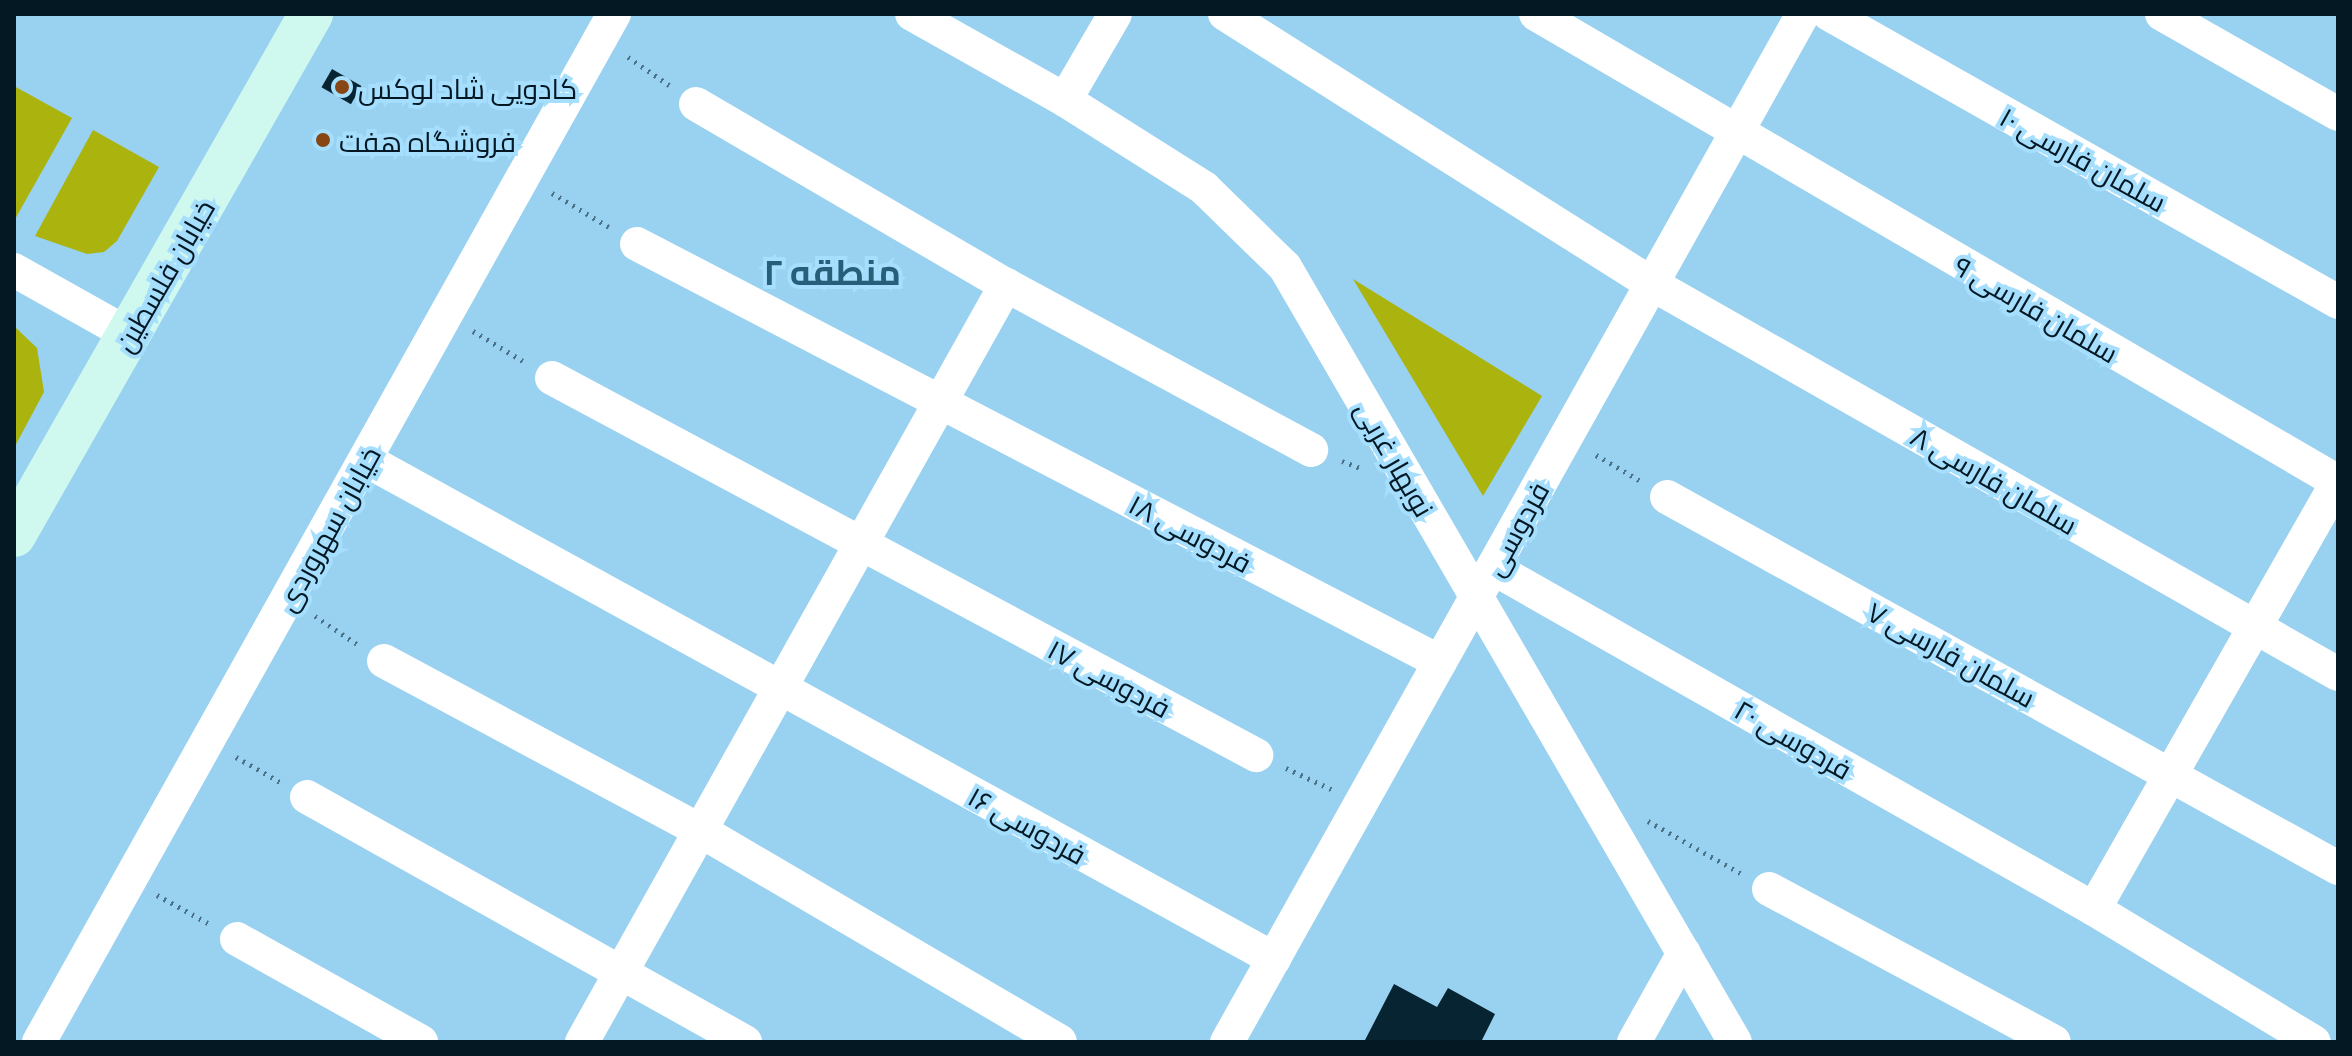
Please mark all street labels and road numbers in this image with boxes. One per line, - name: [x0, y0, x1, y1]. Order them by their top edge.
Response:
- street label: سلمان فارسی ۱۰: [1995, 98, 2173, 218]
- street label: خیابان فلسطین: [106, 193, 220, 357]
- street label: سلمان فارسی ۹: [1949, 247, 2125, 369]
- street label: نوبهار غربی: [1349, 394, 1443, 522]
- street label: سلمان فارسی ۸: [1906, 418, 2084, 540]
- street label: خیابان سهروردی: [268, 440, 386, 616]
- street label: فردوسی: [1476, 475, 1554, 581]
- street label: فردوسی ۱۸: [1124, 486, 1258, 578]
- street label: سلمان فارسی ۷: [1862, 593, 2042, 713]
- street label: فردوسی ۱۷: [1043, 631, 1177, 723]
- street label: فردوسی ۲۰: [1730, 691, 1858, 785]
- street label: فردوسی ۱۶: [963, 778, 1093, 870]

